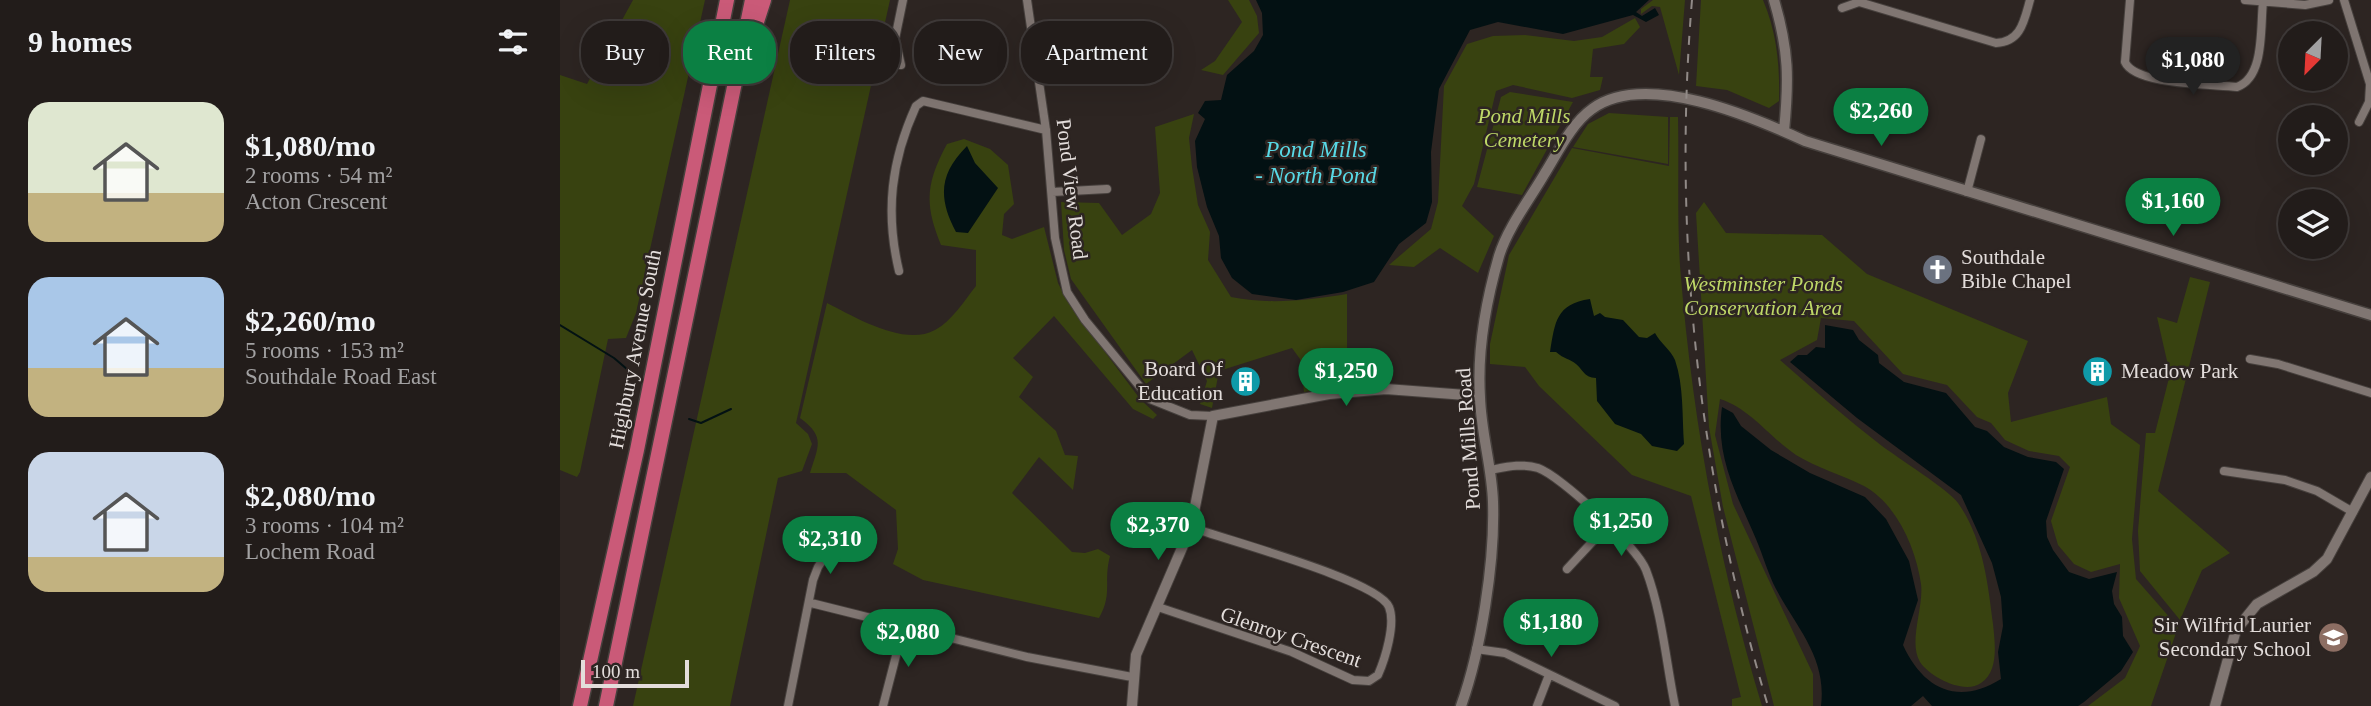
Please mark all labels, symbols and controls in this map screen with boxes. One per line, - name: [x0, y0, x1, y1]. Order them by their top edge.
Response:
- chip: Buy: [581, 21, 669, 84]
- chip: Rent: [683, 21, 776, 84]
- chip: Filters: [790, 21, 900, 84]
- chip: New: [914, 21, 1007, 84]
- chip: Apartment: [1021, 21, 1172, 84]
- north arrow: [2278, 21, 2348, 91]
- map controls: [2278, 21, 2348, 259]
- icon: filters: [494, 23, 532, 61]
- text: 9 homes: [28, 25, 132, 58]
- pin: $1,080: [2136, 38, 2250, 97]
- text: $1,080: [2161, 47, 2225, 72]
- pin: $2,260: [1824, 88, 1938, 148]
- text: $2,260: [1849, 98, 1913, 123]
- park label: Pond Mills Cemetery: [1477, 104, 1570, 152]
- button: locate: [2278, 105, 2348, 175]
- street label: Pond View Road: [1051, 117, 1093, 261]
- text: $1,080/mo: [245, 129, 376, 162]
- icon: home: [84, 130, 168, 214]
- water label: Pond Mills - North Pond: [1255, 137, 1377, 188]
- text: 2 rooms · 54 m²: [245, 163, 392, 188]
- pin: $1,160: [2116, 178, 2230, 238]
- text: $1,160: [2141, 188, 2205, 213]
- text: Acton Crescent: [245, 189, 387, 214]
- button: layers: [2278, 189, 2348, 259]
- place label: Southdale Bible Chapel: [1961, 245, 2071, 293]
- street label: Highbury Avenue South: [604, 247, 666, 451]
- church icon: Southdale Bible Chapel: [1921, 252, 1955, 286]
- park label: Westminster Ponds Conservation Area: [1683, 272, 1843, 320]
- text: $2,260/mo: [245, 304, 376, 337]
- icon: home: [84, 305, 168, 389]
- text: 5 rooms · 153 m²: [245, 338, 404, 363]
- pin: $1,250: [1289, 348, 1403, 408]
- building icon: Meadow Park: [2081, 354, 2115, 388]
- place label: Board Of Education: [1138, 357, 1223, 405]
- text: $1,250: [1314, 358, 1378, 383]
- place label: Meadow Park: [2121, 359, 2239, 383]
- text: Southdale Road East: [245, 364, 437, 389]
- building icon: Board Of Education: [1229, 364, 1263, 398]
- street label: Pond Mills Road: [1451, 367, 1485, 511]
- text: $2,080/mo: [245, 479, 376, 512]
- icon: home: [84, 480, 168, 564]
- pin: $1,250: [1564, 498, 1678, 558]
- pin: $2,370: [1101, 503, 1215, 562]
- text: $1,250: [1589, 508, 1653, 533]
- text: $2,370: [1126, 512, 1190, 537]
- text: 3 rooms · 104 m²: [245, 513, 404, 538]
- pin: $2,310: [773, 516, 887, 576]
- text: $2,310: [798, 526, 862, 551]
- text: Lochem Road: [245, 539, 375, 564]
- pin: $1,180: [1494, 600, 1608, 659]
- street label: Glenroy Crescent: [1217, 602, 1365, 672]
- text: $1,180: [1519, 609, 1583, 634]
- pin: $2,080: [851, 610, 965, 669]
- place label: Sir Wilfrid Laurier Secondary School: [2154, 613, 2311, 661]
- text: $2,080: [876, 619, 940, 644]
- school or university icon: Sir Wilfrid Laurier Secondary School: [2317, 620, 2351, 654]
- scale bar: [581, 657, 690, 689]
- text: 100 m: [592, 661, 640, 682]

